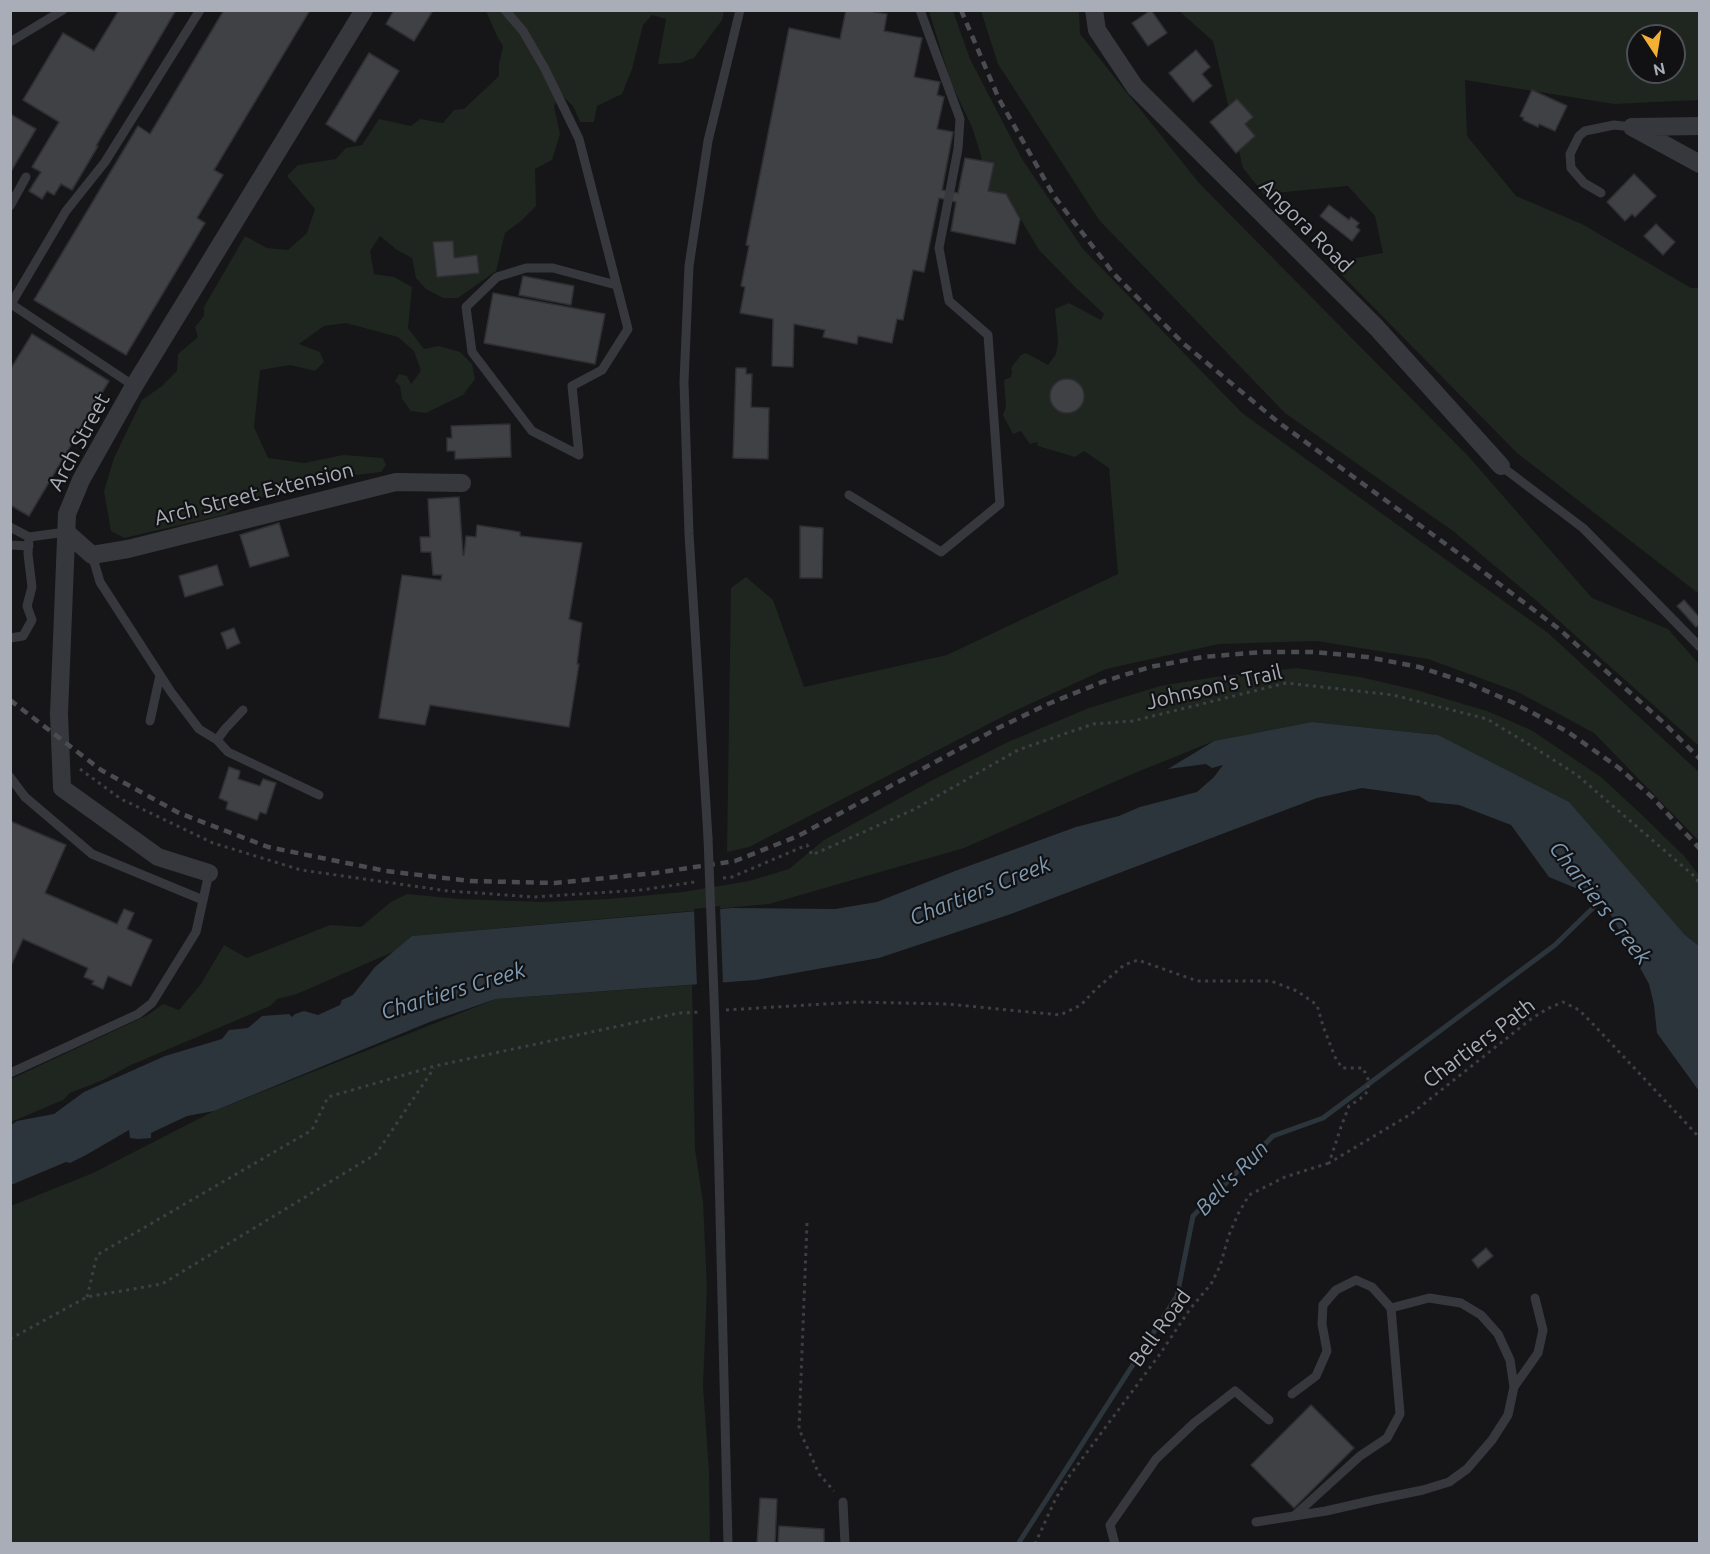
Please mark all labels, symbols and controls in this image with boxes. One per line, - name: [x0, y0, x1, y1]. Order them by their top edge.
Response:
- north arrow: [1626, 24, 1686, 84]
- text: N: [1652, 60, 1667, 80]
- street label: Angora Road: [1254, 174, 1358, 278]
- street label: Arch Street: [43, 389, 115, 495]
- street label: Arch Street Extension: [152, 457, 356, 531]
- street label: Johnson's Trail: [1144, 659, 1284, 715]
- water label: Chartiers Creek: [1543, 836, 1657, 970]
- water label: Chartiers Creek: [906, 851, 1054, 931]
- water label: Chartiers Creek: [378, 956, 528, 1026]
- street label: Chartiers Path: [1418, 993, 1540, 1093]
- water label: Bell's Run: [1190, 1135, 1274, 1221]
- street label: Bell Road: [1124, 1285, 1196, 1371]

